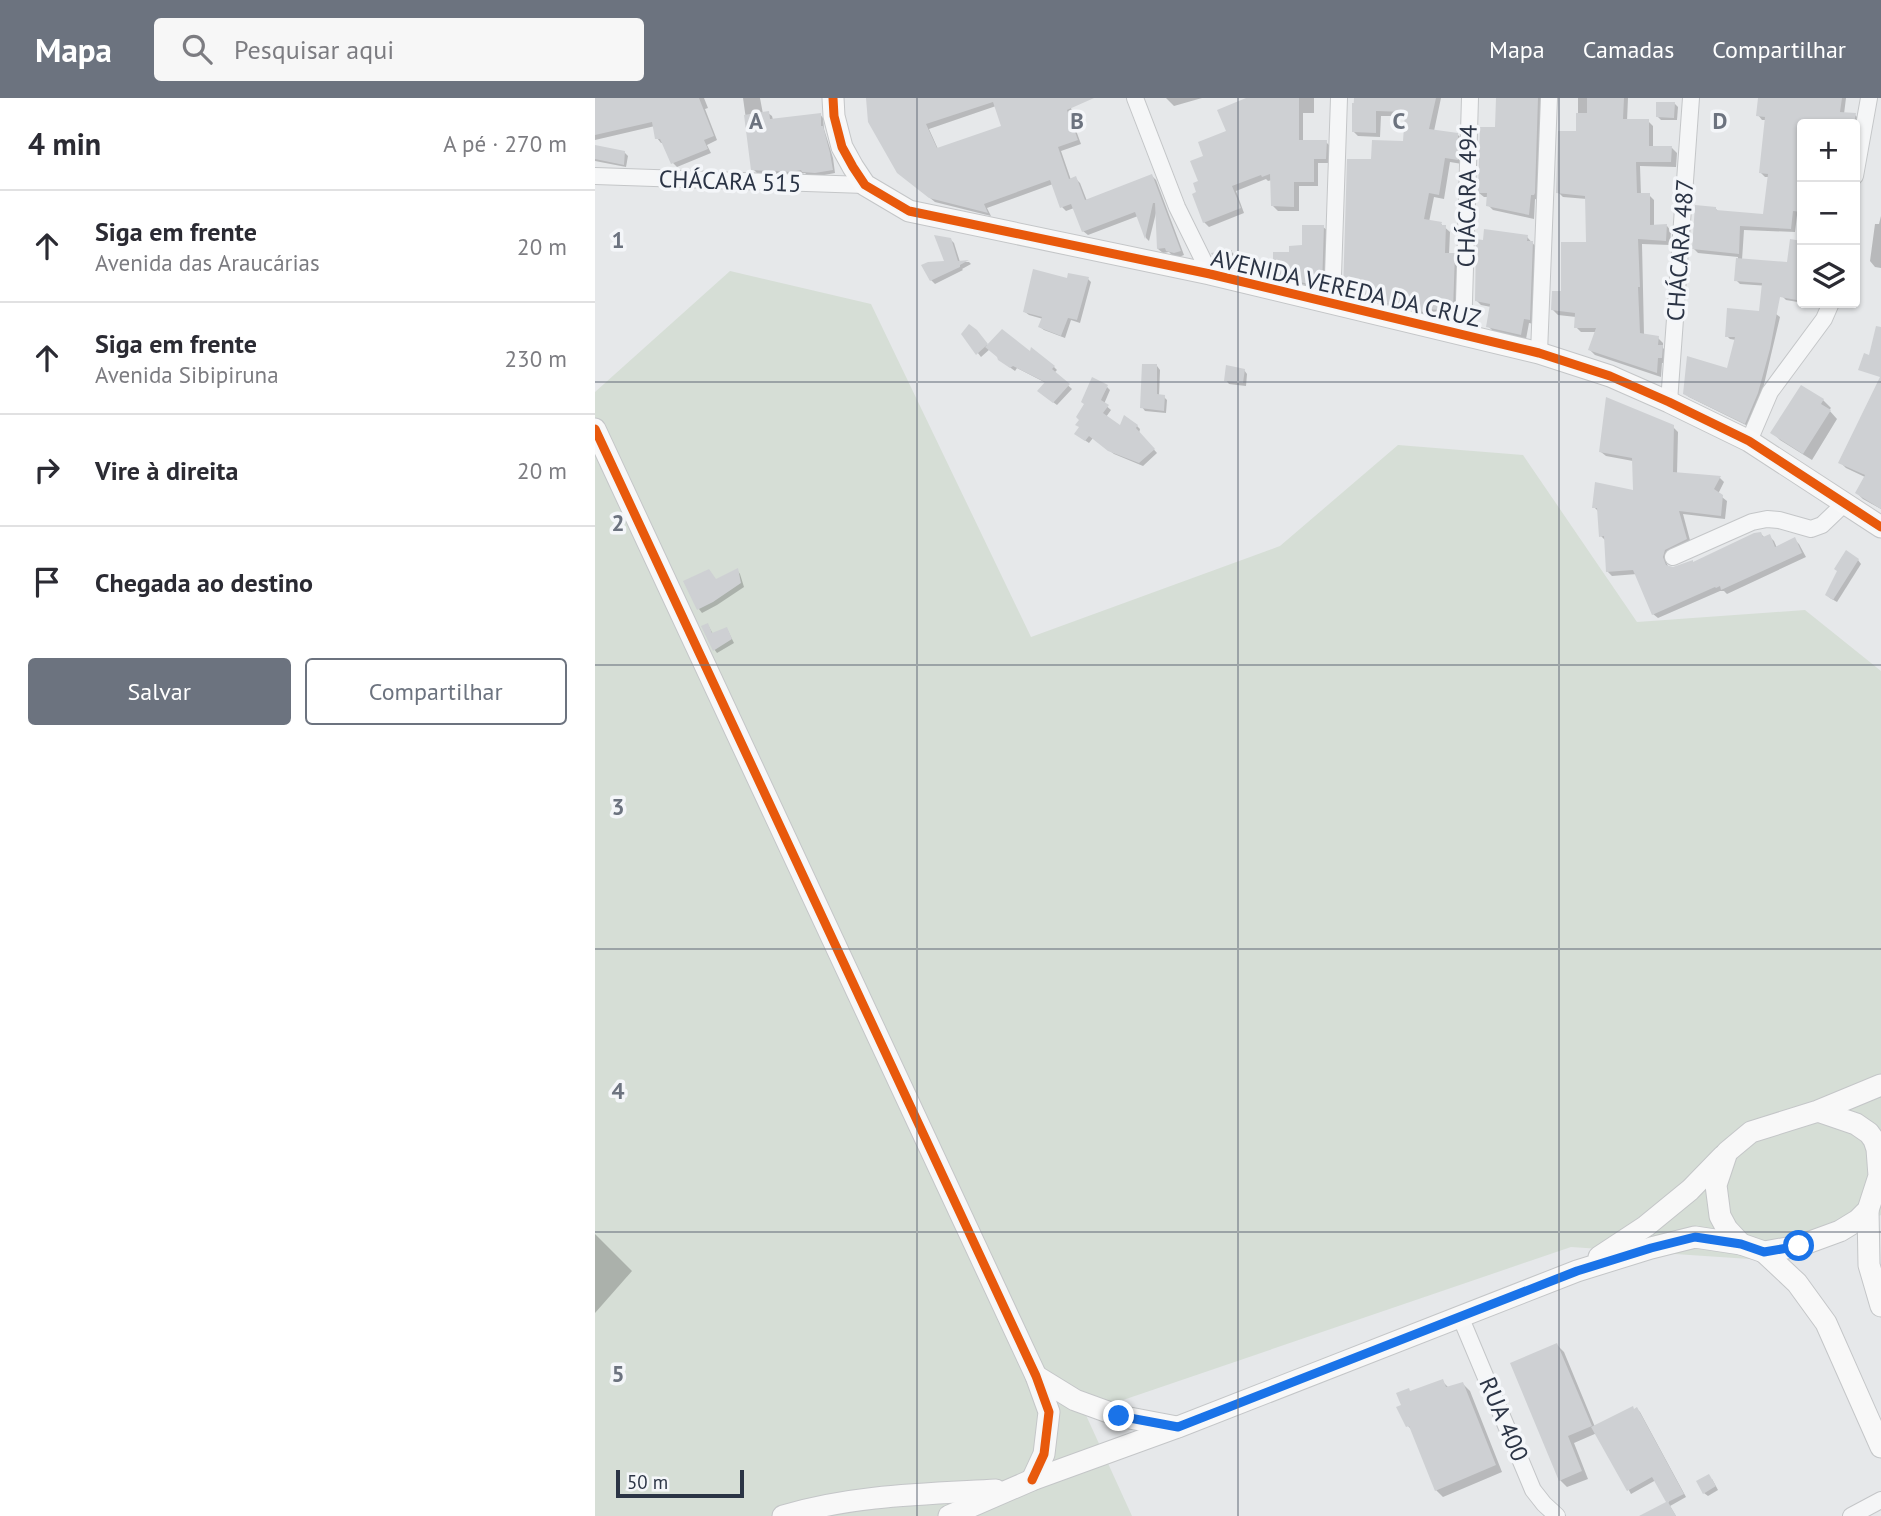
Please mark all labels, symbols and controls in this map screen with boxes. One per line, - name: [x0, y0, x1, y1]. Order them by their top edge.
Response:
- search box: [154, 18, 644, 81]
- text: Mapa: [35, 28, 112, 71]
- icon: search: [178, 30, 216, 68]
- text: Pesquisar aqui: [234, 33, 394, 66]
- text: Mapa: [1489, 34, 1545, 65]
- text: Camadas: [1583, 34, 1674, 65]
- text: Compartilhar: [1712, 34, 1846, 65]
- text: A: [749, 106, 763, 135]
- text: B: [1070, 106, 1084, 135]
- text: C: [1393, 106, 1406, 135]
- text: D: [1713, 106, 1727, 135]
- map controls: [1797, 119, 1860, 308]
- button: +: [1797, 119, 1860, 182]
- text: 4 min: [28, 124, 101, 163]
- street label: CHÁCARA 494: [1450, 124, 1484, 268]
- text: A pé · 270 m: [443, 129, 567, 158]
- street label: CHÁCARA 515: [658, 163, 802, 199]
- street label: CHÁCARA 487: [1660, 178, 1700, 322]
- button: −: [1797, 182, 1860, 245]
- text: Siga em frente: [95, 215, 257, 248]
- text: 1: [611, 225, 625, 254]
- icon: ahead: [28, 227, 66, 265]
- text: 20 m: [517, 232, 567, 261]
- street label: AVENIDA VEREDA DA CRUZ: [1208, 242, 1484, 334]
- button: layers: [1797, 245, 1860, 308]
- text: Avenida das Araucárias: [95, 248, 320, 277]
- text: Siga em frente: [95, 327, 257, 360]
- icon: ahead: [28, 339, 66, 377]
- text: 230 m: [505, 344, 567, 373]
- text: Avenida Sibipiruna: [95, 360, 279, 389]
- icon: right: [28, 451, 66, 489]
- text: Vire à direita: [95, 454, 238, 487]
- text: 20 m: [517, 456, 567, 485]
- text: 2: [611, 508, 625, 537]
- icon: arrive: [28, 563, 66, 601]
- text: Chegada ao destino: [95, 566, 313, 599]
- button: Salvar: [28, 658, 291, 725]
- button: Compartilhar: [305, 658, 567, 725]
- text: 3: [611, 792, 625, 821]
- text: 4: [611, 1076, 625, 1105]
- route start: [1783, 1230, 1814, 1261]
- text: 5: [611, 1359, 625, 1388]
- street label: RUA 400: [1472, 1372, 1536, 1466]
- route end: [1103, 1400, 1134, 1431]
- scale bar: [616, 1467, 744, 1499]
- text: 50 m: [627, 1470, 668, 1494]

